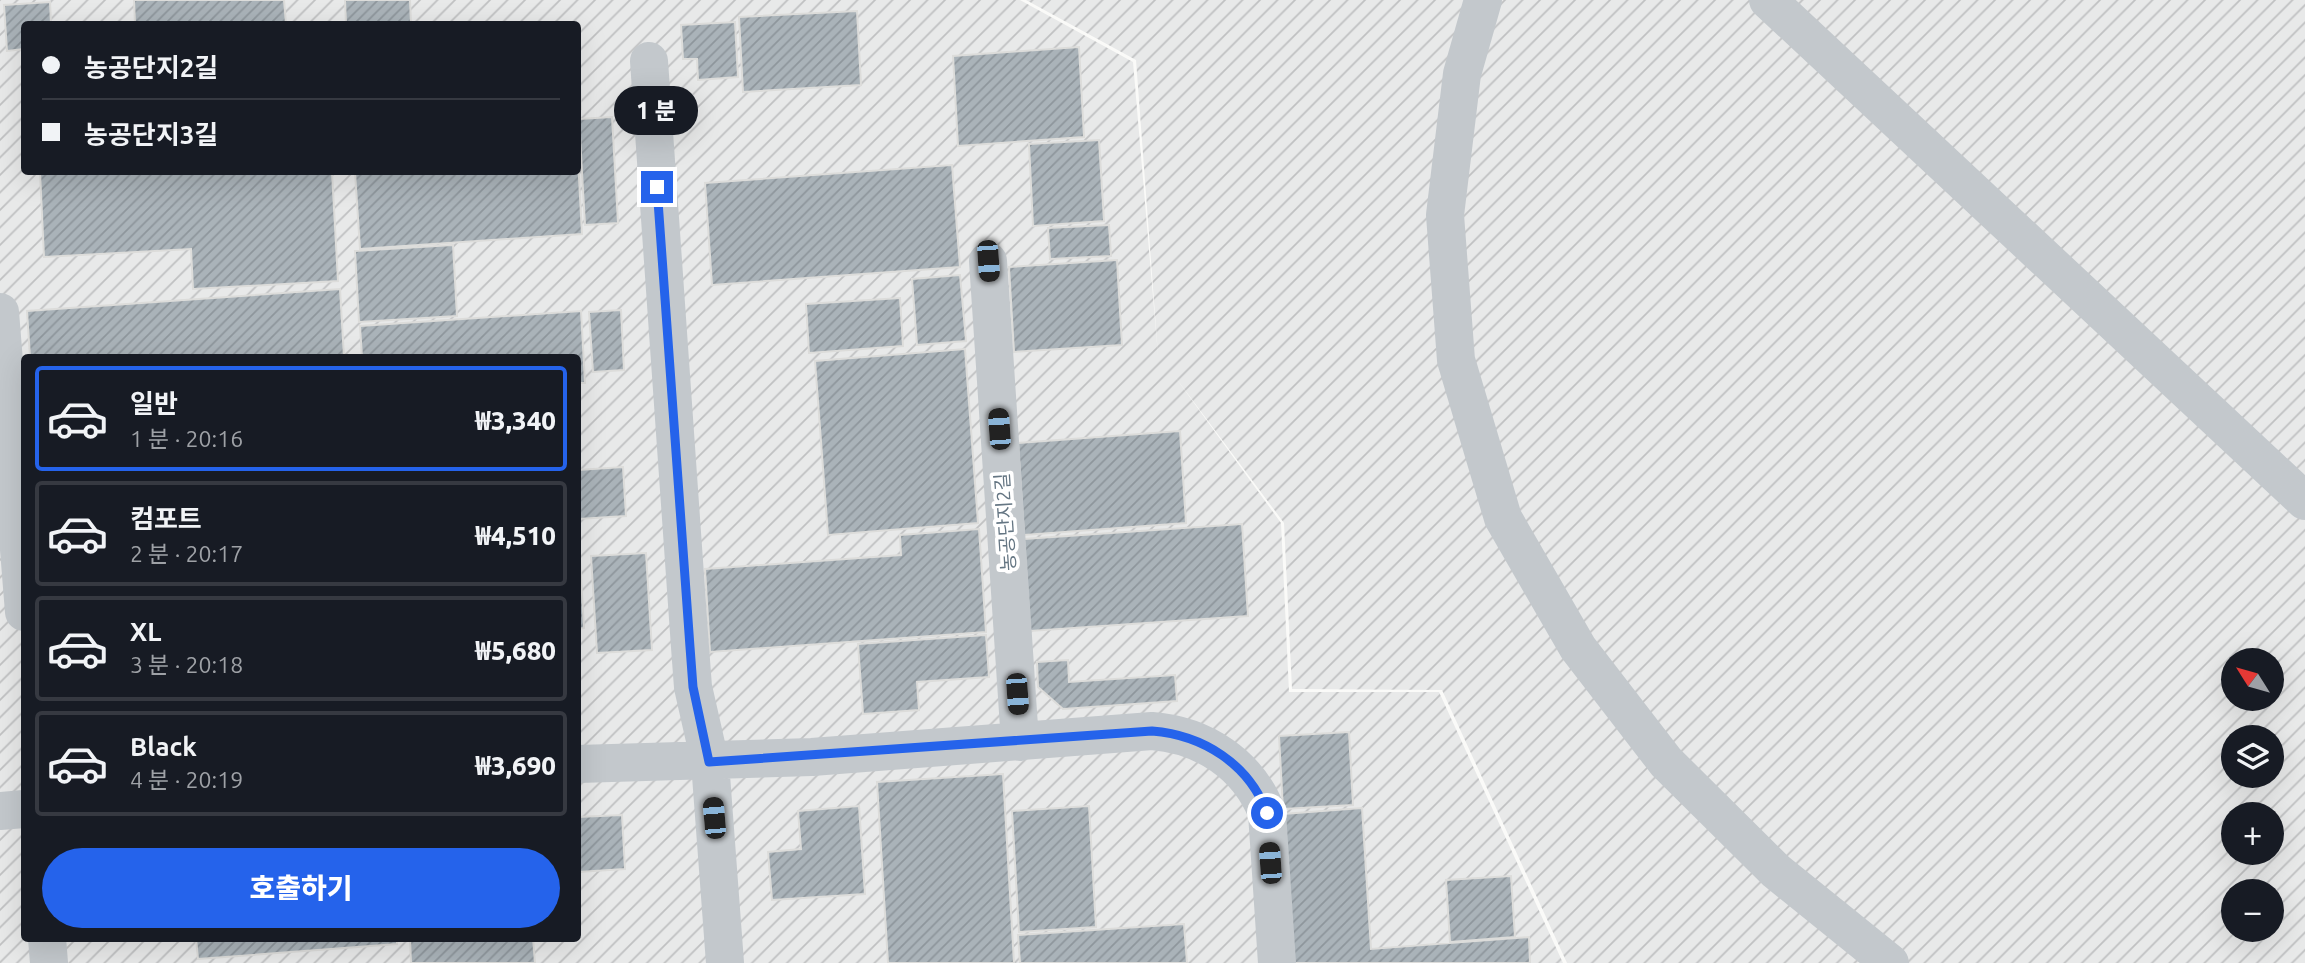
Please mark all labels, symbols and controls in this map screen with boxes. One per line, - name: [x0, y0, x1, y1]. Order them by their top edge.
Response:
- text: 농공단지2길: [84, 53, 218, 82]
- callout: 1 분: [615, 86, 699, 134]
- text: 1 분: [636, 98, 676, 123]
- text: 농공단지3길: [84, 120, 218, 149]
- route end: [641, 171, 673, 203]
- car: [977, 239, 1000, 283]
- icon: car: [46, 387, 109, 450]
- text: 일반: [130, 389, 178, 418]
- text: ₩3,340: [475, 406, 556, 435]
- car: [988, 407, 1011, 451]
- text: 1 분 · 20:16: [130, 426, 243, 451]
- street label: 농공단지2길: [991, 472, 1019, 572]
- icon: car: [46, 502, 109, 565]
- text: 컴포트: [130, 504, 202, 533]
- text: ₩4,510: [475, 521, 556, 550]
- text: 2 분 · 20:17: [130, 541, 243, 566]
- icon: car: [46, 617, 109, 680]
- text: XL: [130, 617, 161, 646]
- text: ₩5,680: [475, 636, 556, 665]
- north arrow: [2221, 648, 2284, 710]
- map controls: [2221, 648, 2284, 942]
- text: 3 분 · 20:18: [130, 652, 243, 677]
- car: [1006, 672, 1029, 716]
- button: layers: [2221, 725, 2284, 788]
- icon: car: [46, 732, 109, 795]
- text: Black: [130, 732, 197, 761]
- text: ₩3,690: [475, 751, 556, 780]
- text: 4 분 · 20:19: [130, 767, 243, 792]
- car: [702, 796, 727, 840]
- route start: [1251, 797, 1283, 829]
- button: +: [2221, 802, 2284, 865]
- car: [1259, 841, 1282, 885]
- button: 호출하기: [42, 848, 560, 928]
- button: −: [2221, 879, 2284, 942]

